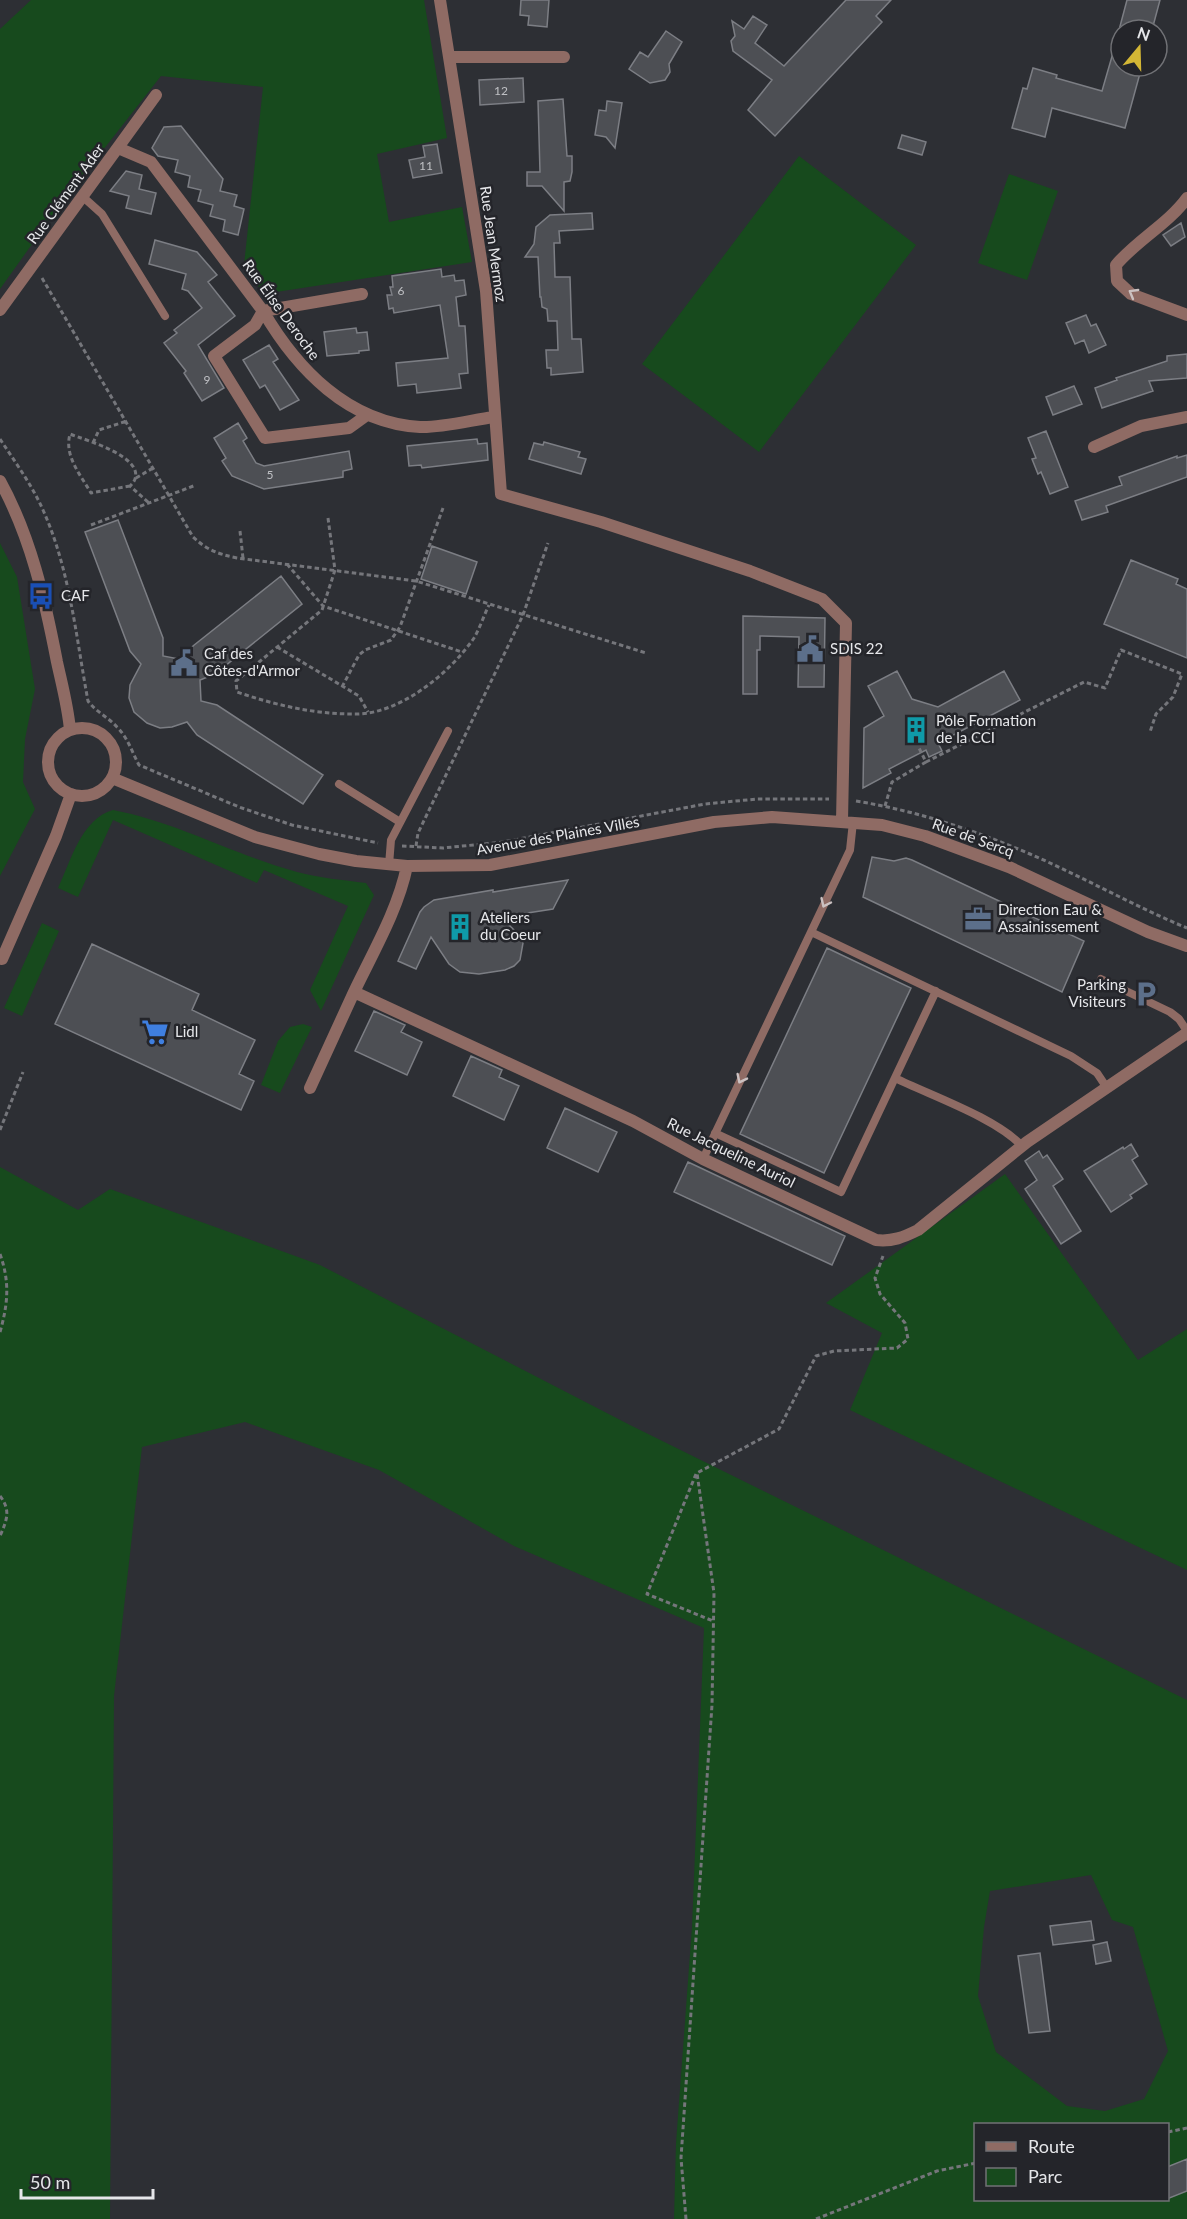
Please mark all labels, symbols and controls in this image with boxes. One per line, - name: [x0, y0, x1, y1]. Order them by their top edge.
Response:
- north arrow: [1109, 18, 1169, 78]
- text: N: [1135, 22, 1153, 44]
- house number: 12: [494, 83, 508, 98]
- street label: Rue Clément Ader: [23, 139, 108, 247]
- house number: 11: [419, 158, 433, 173]
- street label: Rue Jean Mermoz: [477, 185, 511, 303]
- street label: Rue Élise Deroche: [239, 256, 324, 363]
- house number: 6: [398, 283, 405, 298]
- one-way arrow: [1129, 289, 1139, 300]
- house number: 9: [204, 372, 211, 387]
- house number: 5: [267, 467, 274, 482]
- bus stop icon: CAF: [26, 581, 56, 611]
- place label: CAF: [61, 586, 90, 604]
- public building icon: SDIS 22: [795, 634, 825, 664]
- place label: SDIS 22: [830, 639, 883, 657]
- place label: Caf des Côtes-d'Armor: [204, 644, 301, 679]
- public building icon: Caf des Côtes-d'Armor: [169, 648, 199, 678]
- place label: Pôle Formation de la CCI: [936, 711, 1036, 746]
- building icon: Pôle Formation de la CCI: [901, 715, 931, 745]
- street label: Avenue des Plaines Villes: [475, 812, 641, 858]
- street label: Rue de Sercq: [930, 814, 1017, 860]
- one-way arrow: [820, 897, 832, 908]
- place label: Direction Eau & Assainissement: [998, 900, 1102, 935]
- office icon: Direction Eau & Assainissement: [963, 904, 993, 934]
- place label: Ateliers du Coeur: [480, 908, 541, 943]
- building icon: Ateliers du Coeur: [445, 912, 475, 942]
- place label: Parking Visiteurs: [1069, 975, 1126, 1010]
- parking icon: Parking Visiteurs: [1131, 979, 1161, 1009]
- supermarket icon: Lidl: [140, 1017, 170, 1047]
- place label: Lidl: [175, 1022, 198, 1040]
- one-way arrow: [736, 1073, 748, 1084]
- street label: Rue Jacqueline Auriol: [664, 1113, 798, 1191]
- legend: [974, 2123, 1169, 2201]
- text: Route: [1028, 2135, 1075, 2157]
- scale bar: [21, 2162, 153, 2200]
- text: Parc: [1028, 2165, 1063, 2187]
- text: 50 m: [30, 2171, 70, 2193]

